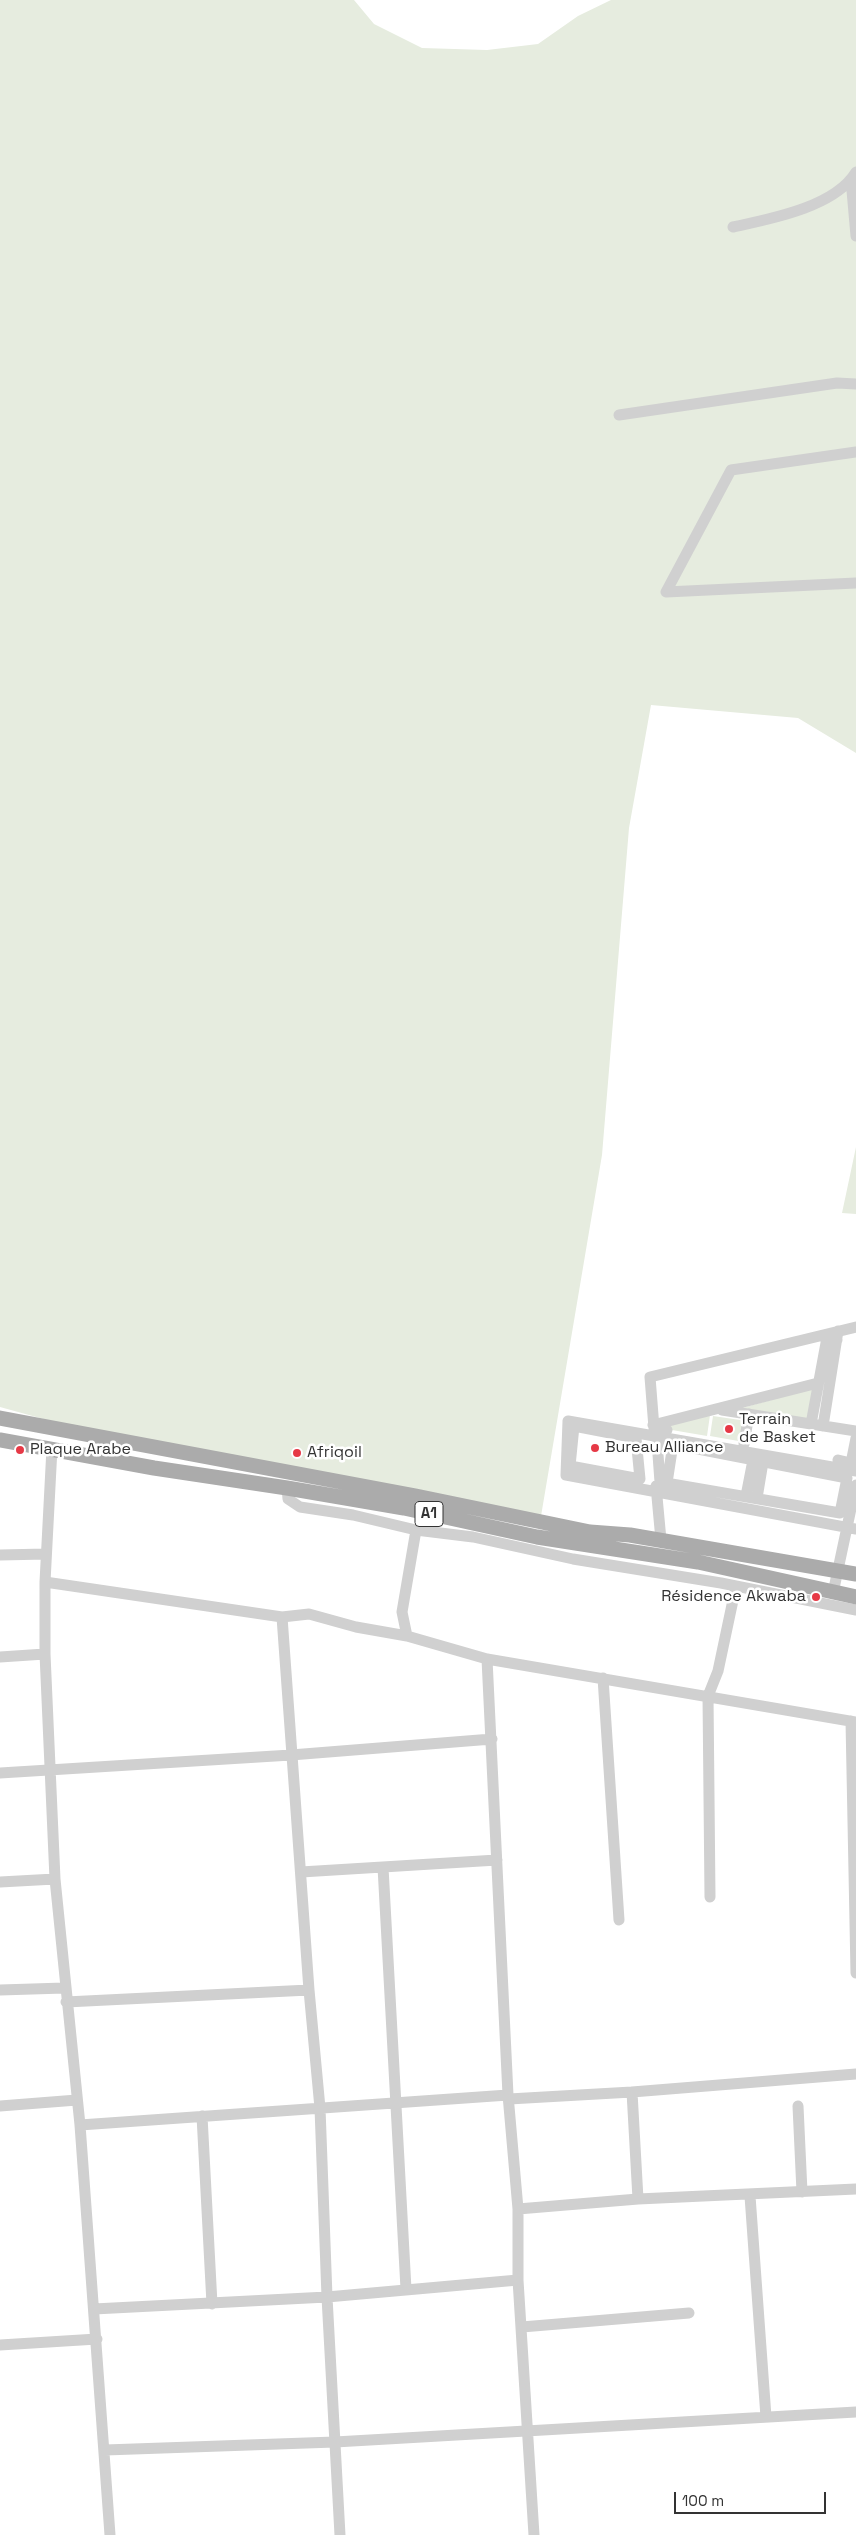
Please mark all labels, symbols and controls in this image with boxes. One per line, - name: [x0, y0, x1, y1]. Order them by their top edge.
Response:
- place label: Terrain de Basket: [739, 1410, 816, 1448]
- marker: Terrain de Basket: [723, 1423, 735, 1435]
- place label: Bureau Alliance: [605, 1438, 723, 1458]
- place label: Plaque Arabe: [30, 1440, 131, 1460]
- marker: Bureau Alliance: [589, 1442, 601, 1454]
- place label: Afriqoil: [307, 1443, 362, 1463]
- marker: Plaque Arabe: [14, 1444, 26, 1456]
- marker: Afriqoil: [291, 1447, 303, 1459]
- road number: A1: [415, 1502, 443, 1526]
- place label: Résidence Akwaba: [661, 1587, 806, 1607]
- marker: Résidence Akwaba: [810, 1591, 822, 1603]
- scale bar: [676, 2482, 828, 2514]
- text: 100 m: [682, 2491, 724, 2510]

